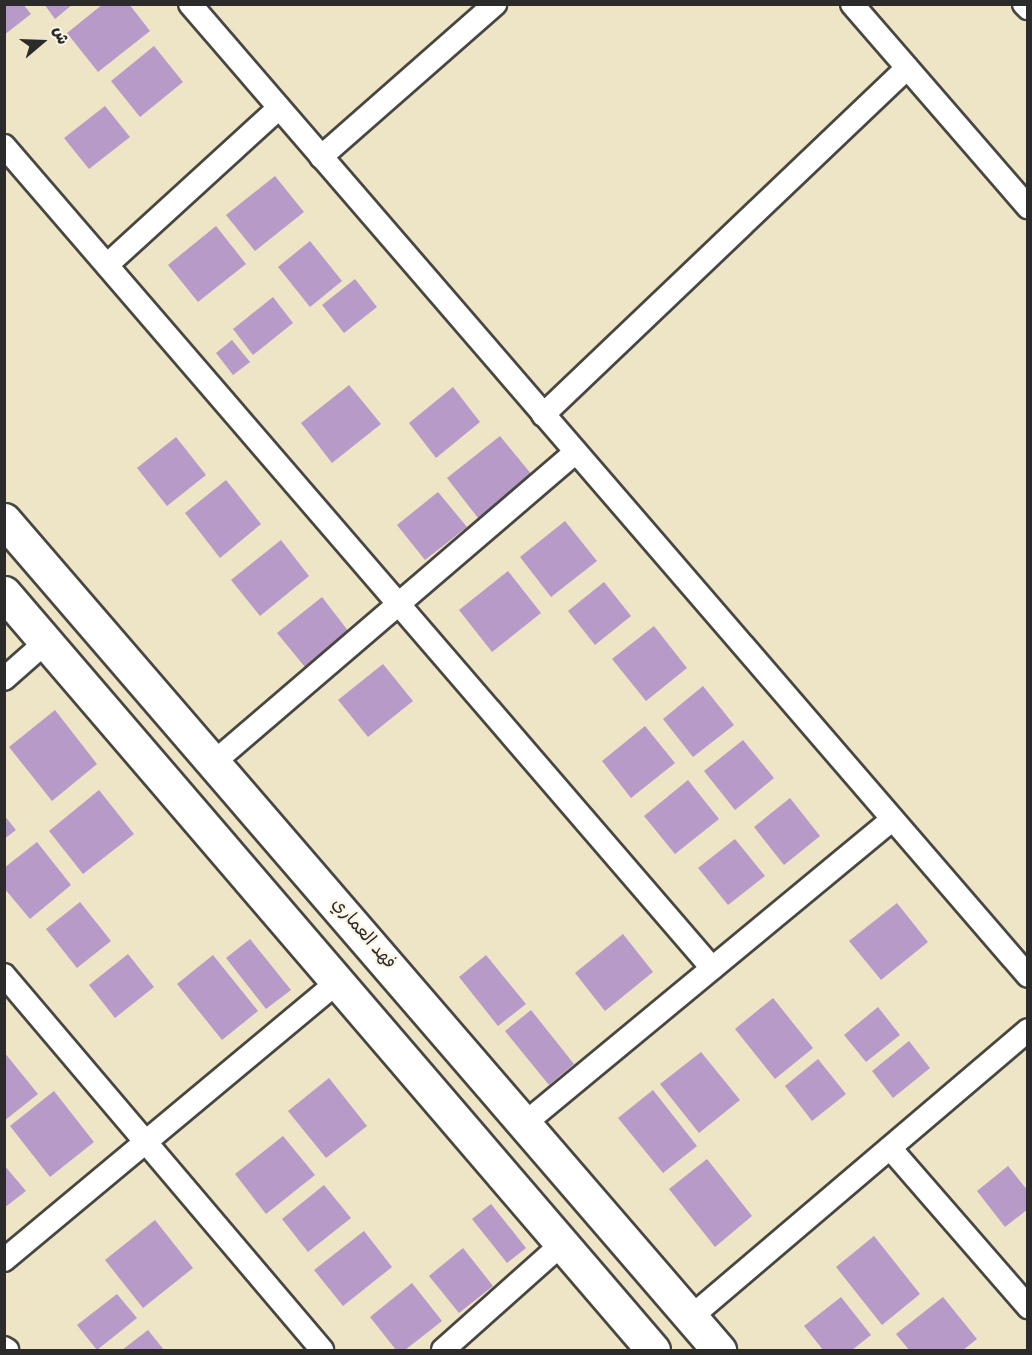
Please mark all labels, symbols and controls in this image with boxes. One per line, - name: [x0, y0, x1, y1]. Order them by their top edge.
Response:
- north arrow: [12, 12, 72, 72]
- text: ش: [46, 24, 73, 48]
- street label: فهد العماري: [325, 895, 399, 975]

